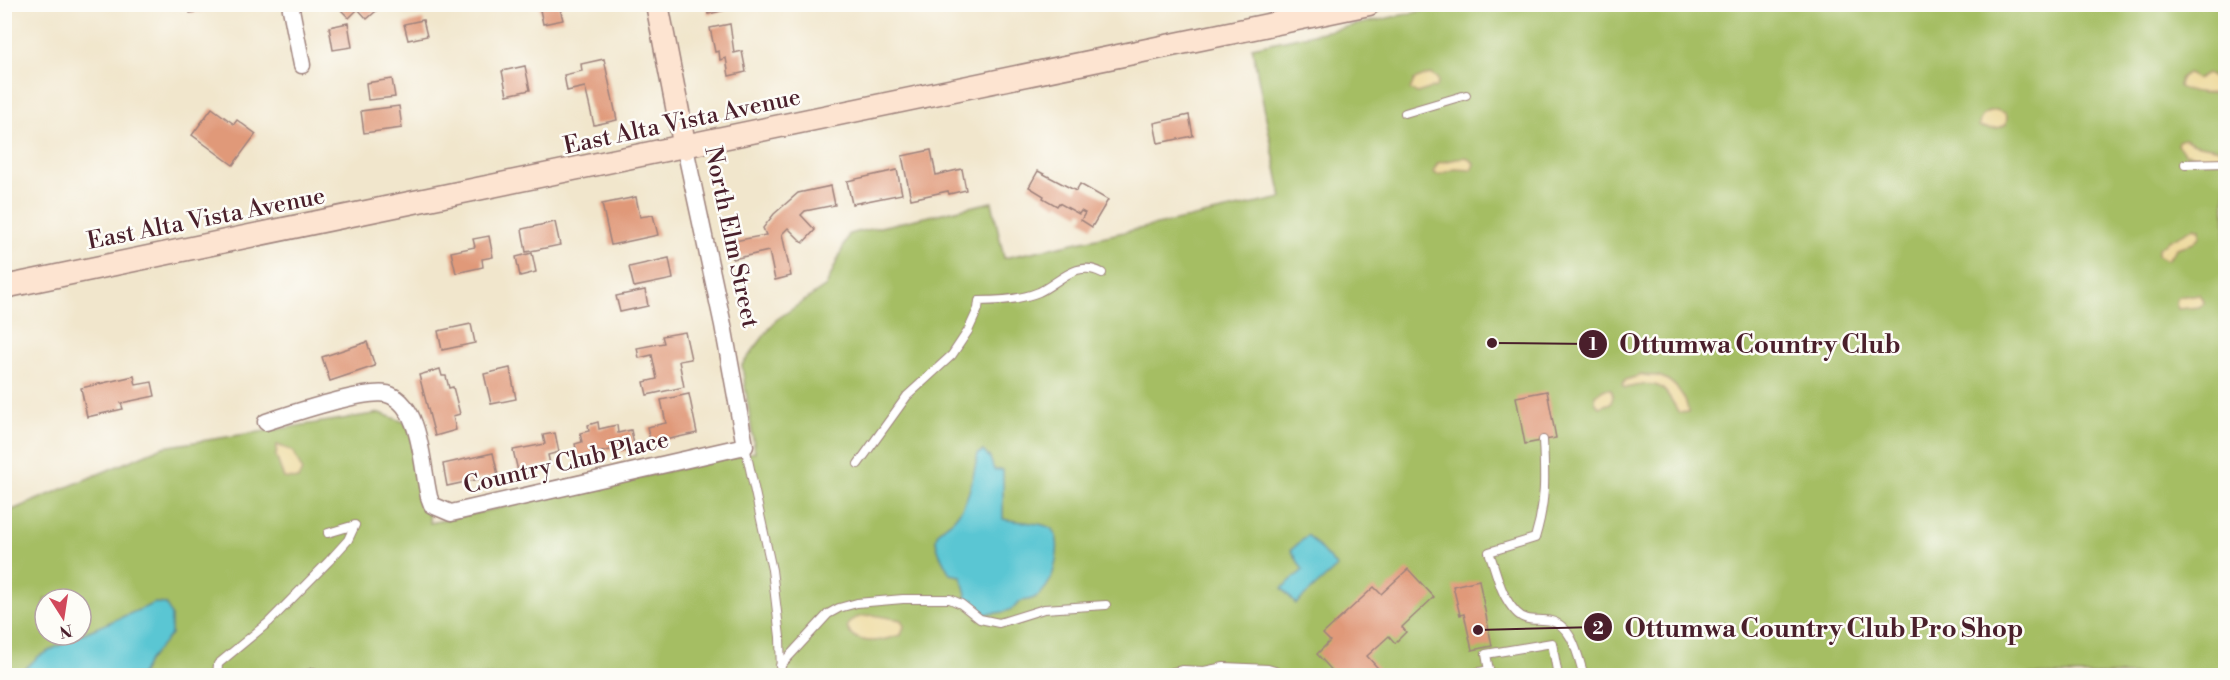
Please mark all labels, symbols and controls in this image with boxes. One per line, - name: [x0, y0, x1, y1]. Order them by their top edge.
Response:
- street label: East Alta Vista Avenue: [561, 82, 804, 162]
- street label: North Elm Street: [697, 144, 765, 331]
- street label: East Alta Vista Avenue: [85, 181, 328, 257]
- callout: Ottumwa Country Club: [1578, 322, 1913, 366]
- text: Ottumwa Country Club: [1619, 329, 1901, 361]
- text: 1: [1589, 333, 1598, 356]
- street label: Country Club Place: [460, 425, 672, 501]
- north arrow: [33, 587, 93, 647]
- callout: Ottumwa Country Club Pro Shop: [1583, 605, 2036, 649]
- text: Ottumwa Country Club Pro Shop: [1624, 613, 2024, 645]
- text: 2: [1592, 617, 1604, 640]
- text: N: [57, 620, 74, 642]

